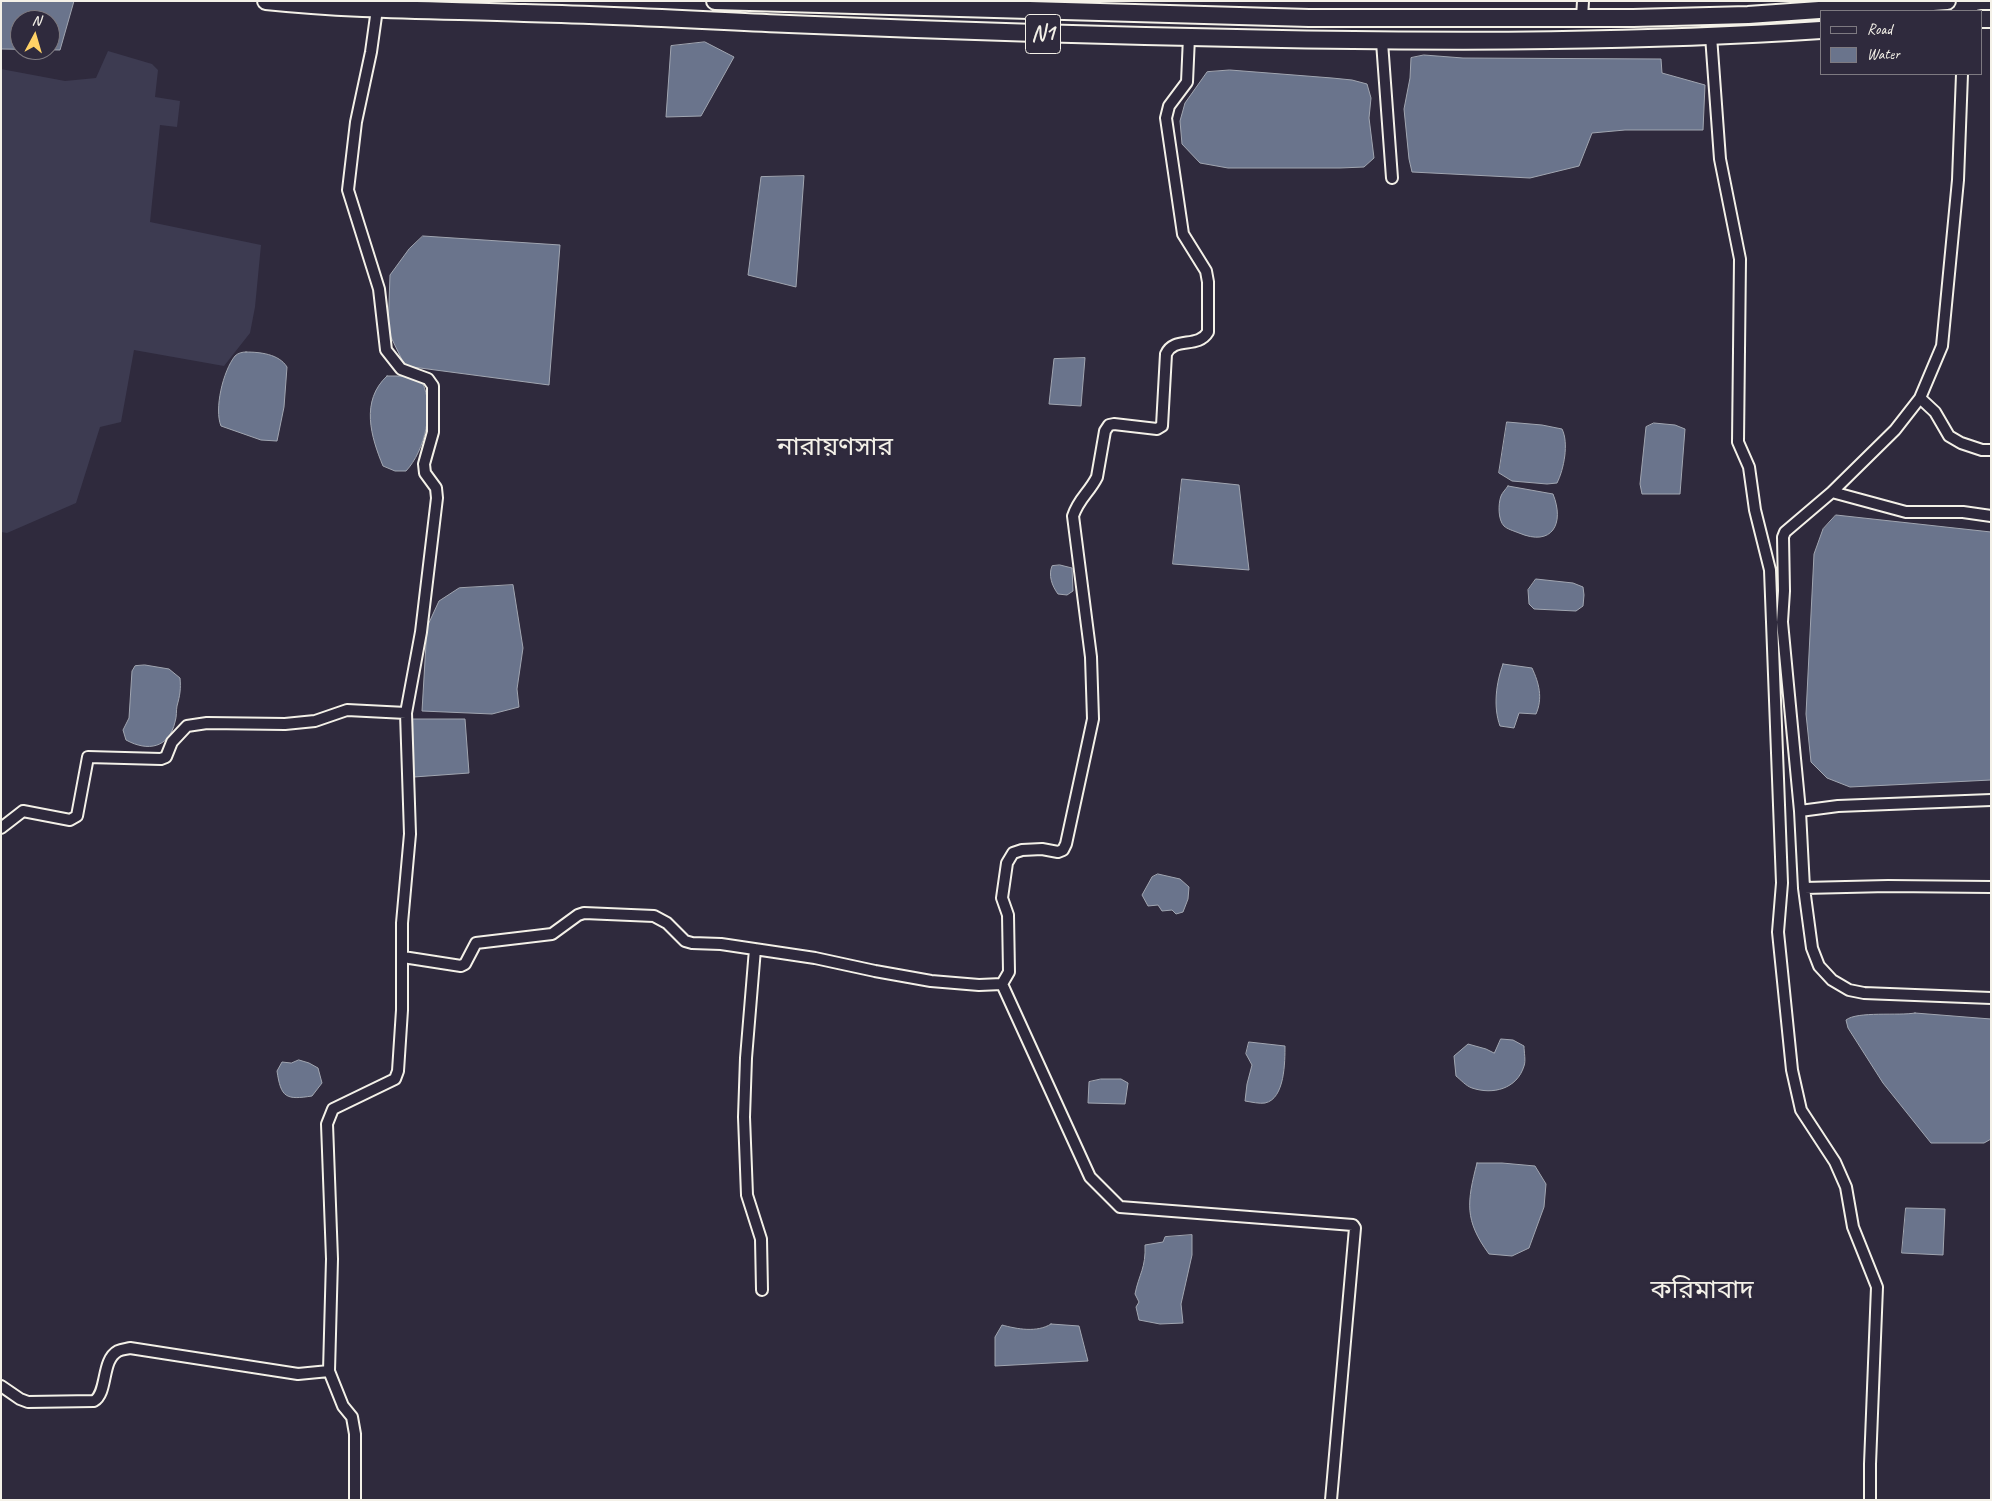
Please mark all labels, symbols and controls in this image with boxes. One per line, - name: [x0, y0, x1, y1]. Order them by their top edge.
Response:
- north arrow: [10, 10, 60, 60]
- legend: [1820, 10, 1982, 75]
- text: N: [31, 12, 42, 29]
- road number: N1: [1026, 14, 1060, 54]
- text: Road: [1867, 20, 1892, 39]
- text: Water: [1867, 45, 1900, 64]
- district label: নারায়ণসার: [777, 432, 893, 464]
- district label: করিমাবাদ: [1650, 1275, 1754, 1307]

